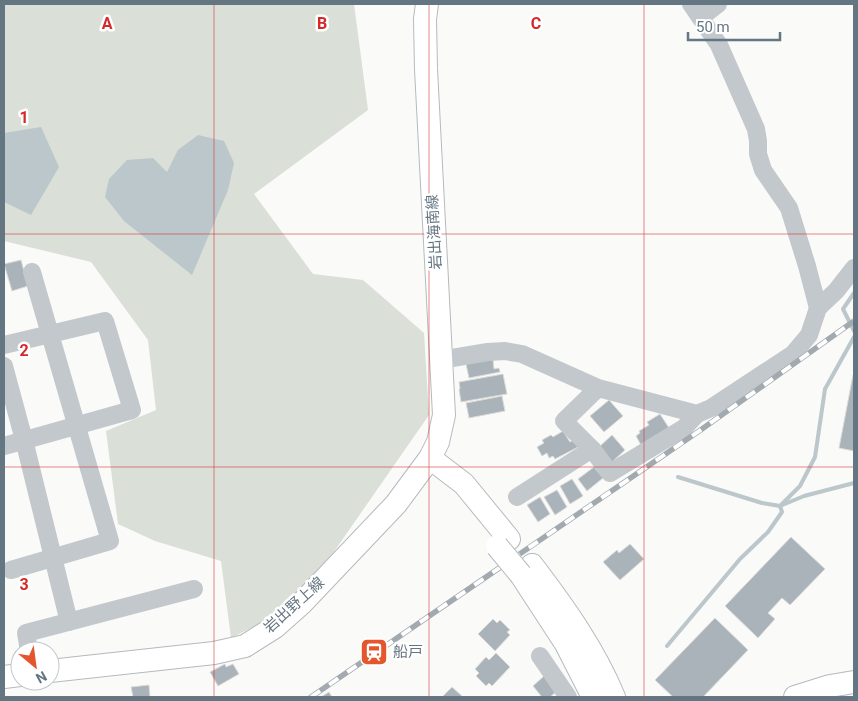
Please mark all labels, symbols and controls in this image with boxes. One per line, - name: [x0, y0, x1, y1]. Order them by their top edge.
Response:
- scale bar: [688, 10, 780, 42]
- text: A: [102, 14, 113, 33]
- text: B: [317, 14, 327, 33]
- text: C: [531, 14, 541, 33]
- text: 50 m: [696, 18, 730, 36]
- text: 1: [19, 108, 29, 127]
- street label: 岩出海南線: [423, 194, 445, 270]
- text: 2: [19, 341, 29, 360]
- street label: 岩出野上線: [260, 573, 328, 637]
- text: 3: [19, 575, 29, 594]
- station icon: 船戸: [359, 637, 389, 667]
- north arrow: [10, 641, 60, 691]
- place label: 船戸: [393, 643, 423, 661]
- text: N: [33, 668, 50, 687]

